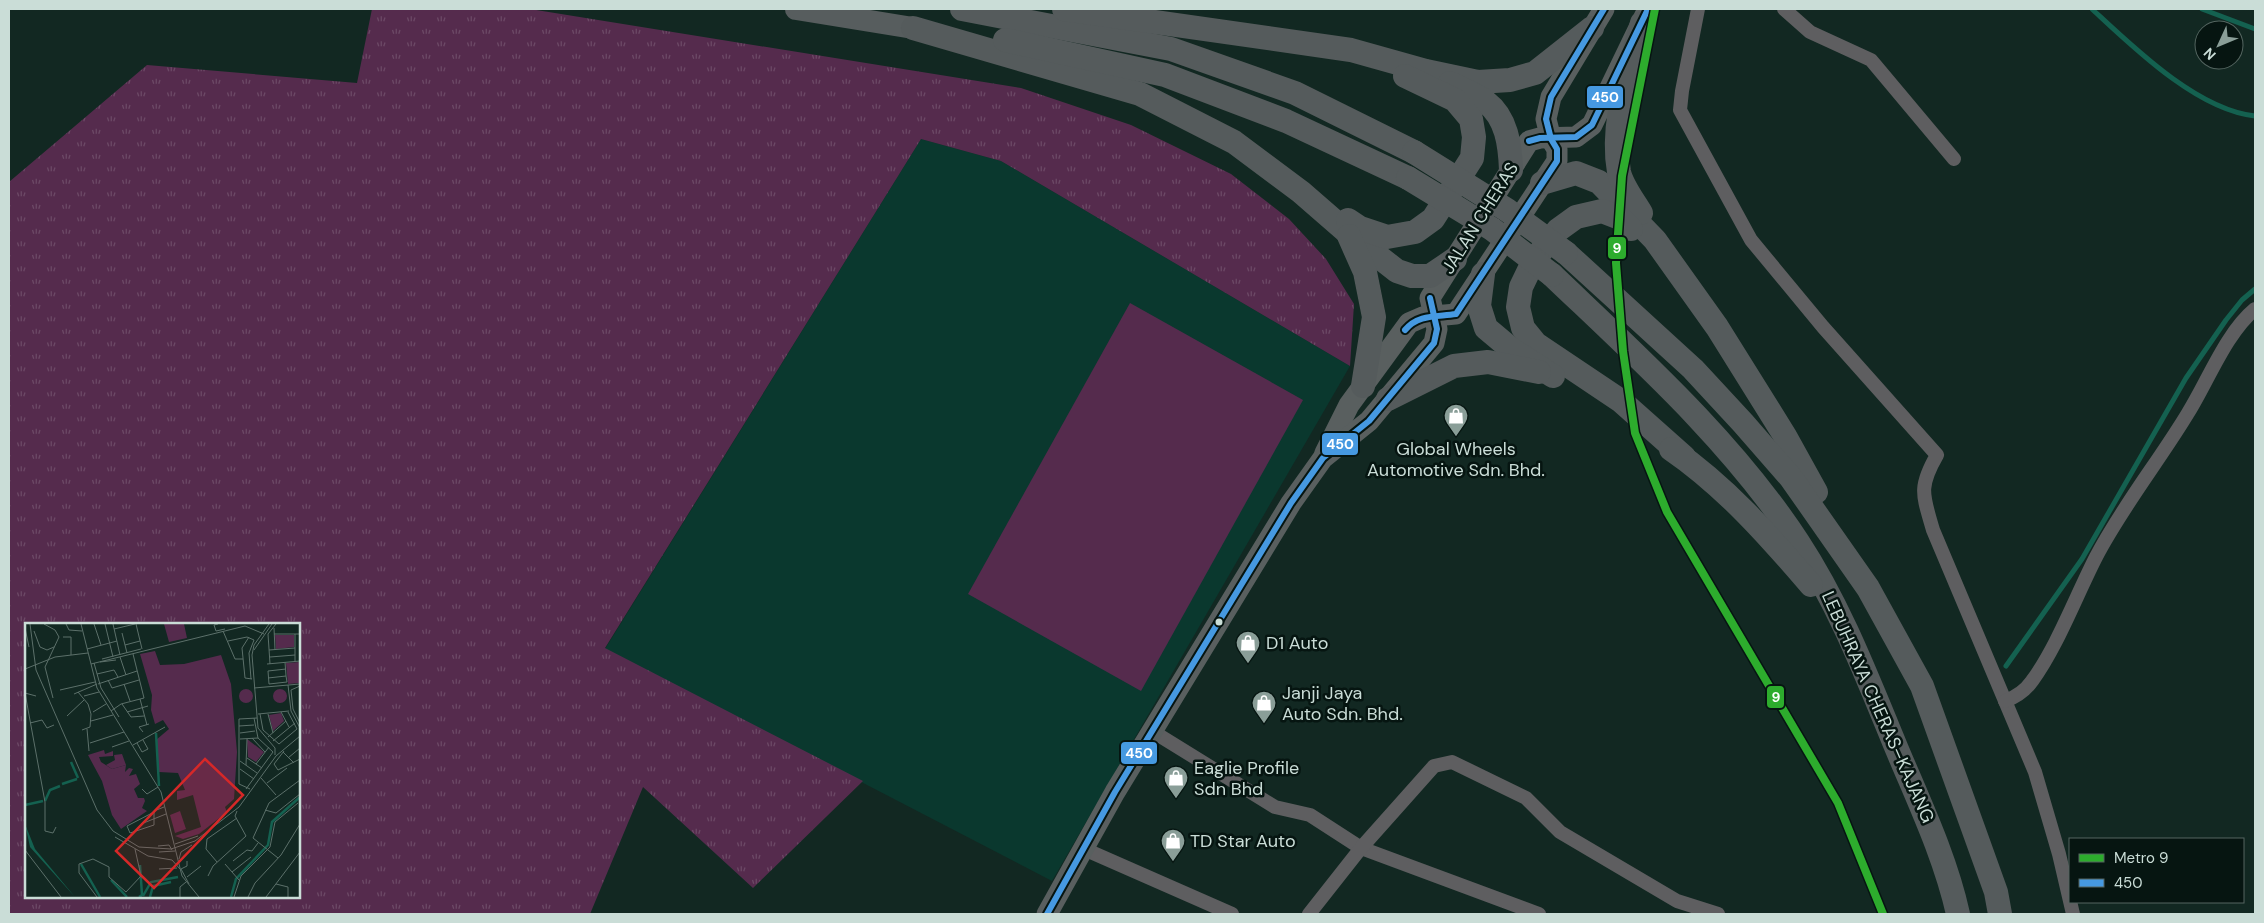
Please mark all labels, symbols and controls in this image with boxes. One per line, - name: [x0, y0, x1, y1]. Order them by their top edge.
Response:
- north arrow: [2194, 20, 2244, 70]
- text: N: [2200, 44, 2220, 64]
- line badge: 450: [1586, 85, 1624, 109]
- text: 450: [1591, 88, 1619, 106]
- street label: JALAN CHERAS: [1436, 158, 1524, 278]
- line badge: 9: [1607, 236, 1627, 260]
- text: 9: [1613, 239, 1622, 257]
- shop icon: Global Wheels Automotive Sdn. Bhd.: [1443, 403, 1469, 437]
- line badge: 450: [1321, 432, 1359, 456]
- text: 450: [1326, 435, 1354, 453]
- place label: Global Wheels Automotive Sdn. Bhd.: [1367, 437, 1545, 482]
- street label: LEBUHRAYA CHERAS–KAJANG: [1816, 587, 1940, 827]
- unlabelled marker: [1214, 617, 1224, 627]
- inset map: [25, 623, 300, 898]
- shop icon: D1 Auto: [1235, 630, 1261, 664]
- place label: D1 Auto: [1266, 631, 1328, 655]
- place label: Janji Jaya Auto Sdn. Bhd.: [1282, 681, 1403, 726]
- line badge: 9: [1766, 685, 1785, 709]
- text: 9: [1772, 688, 1781, 706]
- shop icon: Janji Jaya Auto Sdn. Bhd.: [1251, 690, 1277, 724]
- line badge: 450: [1120, 741, 1158, 765]
- text: 450: [1125, 744, 1153, 762]
- place label: Eaglie Profile Sdn Bhd: [1194, 756, 1299, 801]
- shop icon: Eaglie Profile Sdn Bhd: [1163, 765, 1189, 799]
- shop icon: TD Star Auto: [1160, 828, 1186, 862]
- place label: TD Star Auto: [1190, 829, 1296, 853]
- legend: [2069, 838, 2244, 903]
- text: Metro 9: [2114, 848, 2168, 868]
- text: 450: [2114, 873, 2143, 893]

